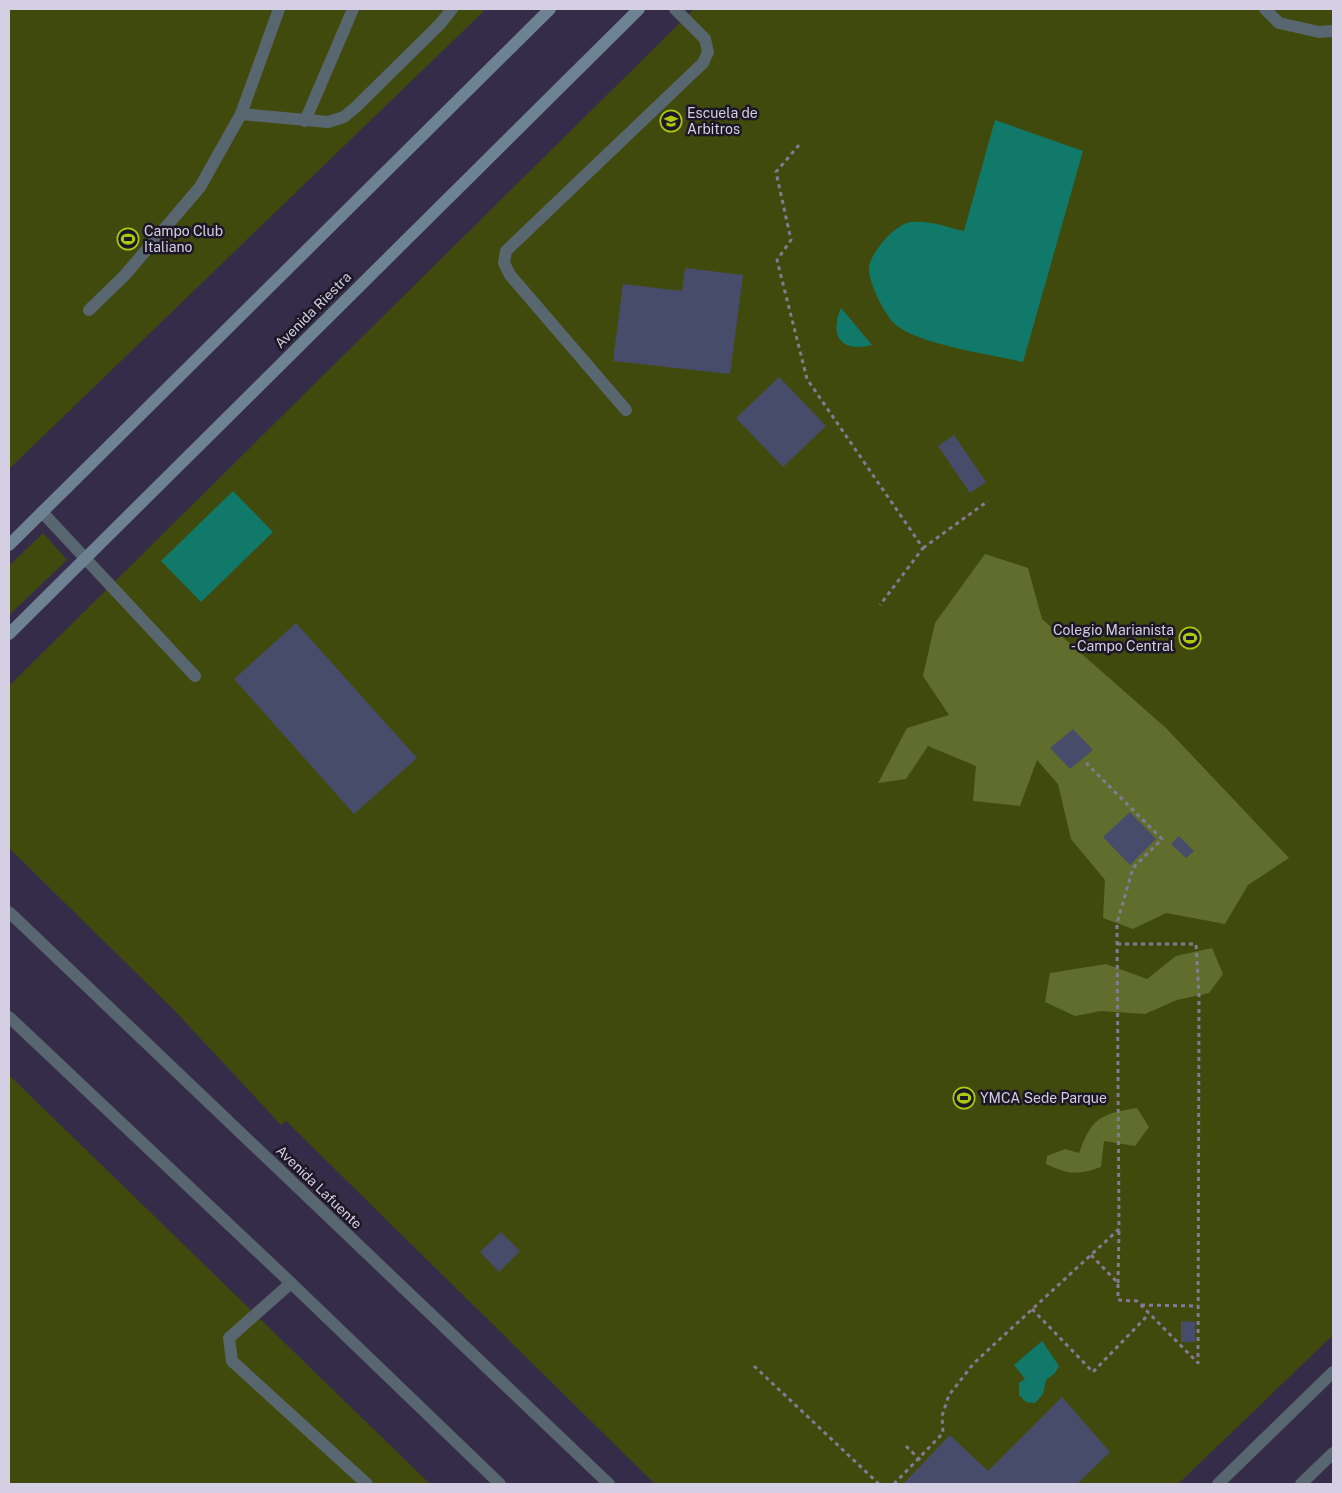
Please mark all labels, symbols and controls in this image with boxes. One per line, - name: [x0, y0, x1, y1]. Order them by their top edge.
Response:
- place label: Escuela de Arbitros: [687, 105, 758, 137]
- school or university icon: Escuela de Arbitros: [659, 109, 683, 133]
- place label: Campo Club Italiano: [144, 223, 223, 255]
- sports icon: Campo Club Italiano: [116, 227, 140, 251]
- street label: Avenida Riestra: [272, 269, 354, 351]
- place label: Colegio Marianista - Campo Central: [1053, 622, 1174, 654]
- sports icon: Colegio Marianista - Campo Central: [1178, 626, 1202, 650]
- sports icon: YMCA Sede Parque: [952, 1086, 976, 1110]
- place label: YMCA Sede Parque: [980, 1090, 1107, 1106]
- street label: Avenida Lafuente: [273, 1142, 365, 1232]

